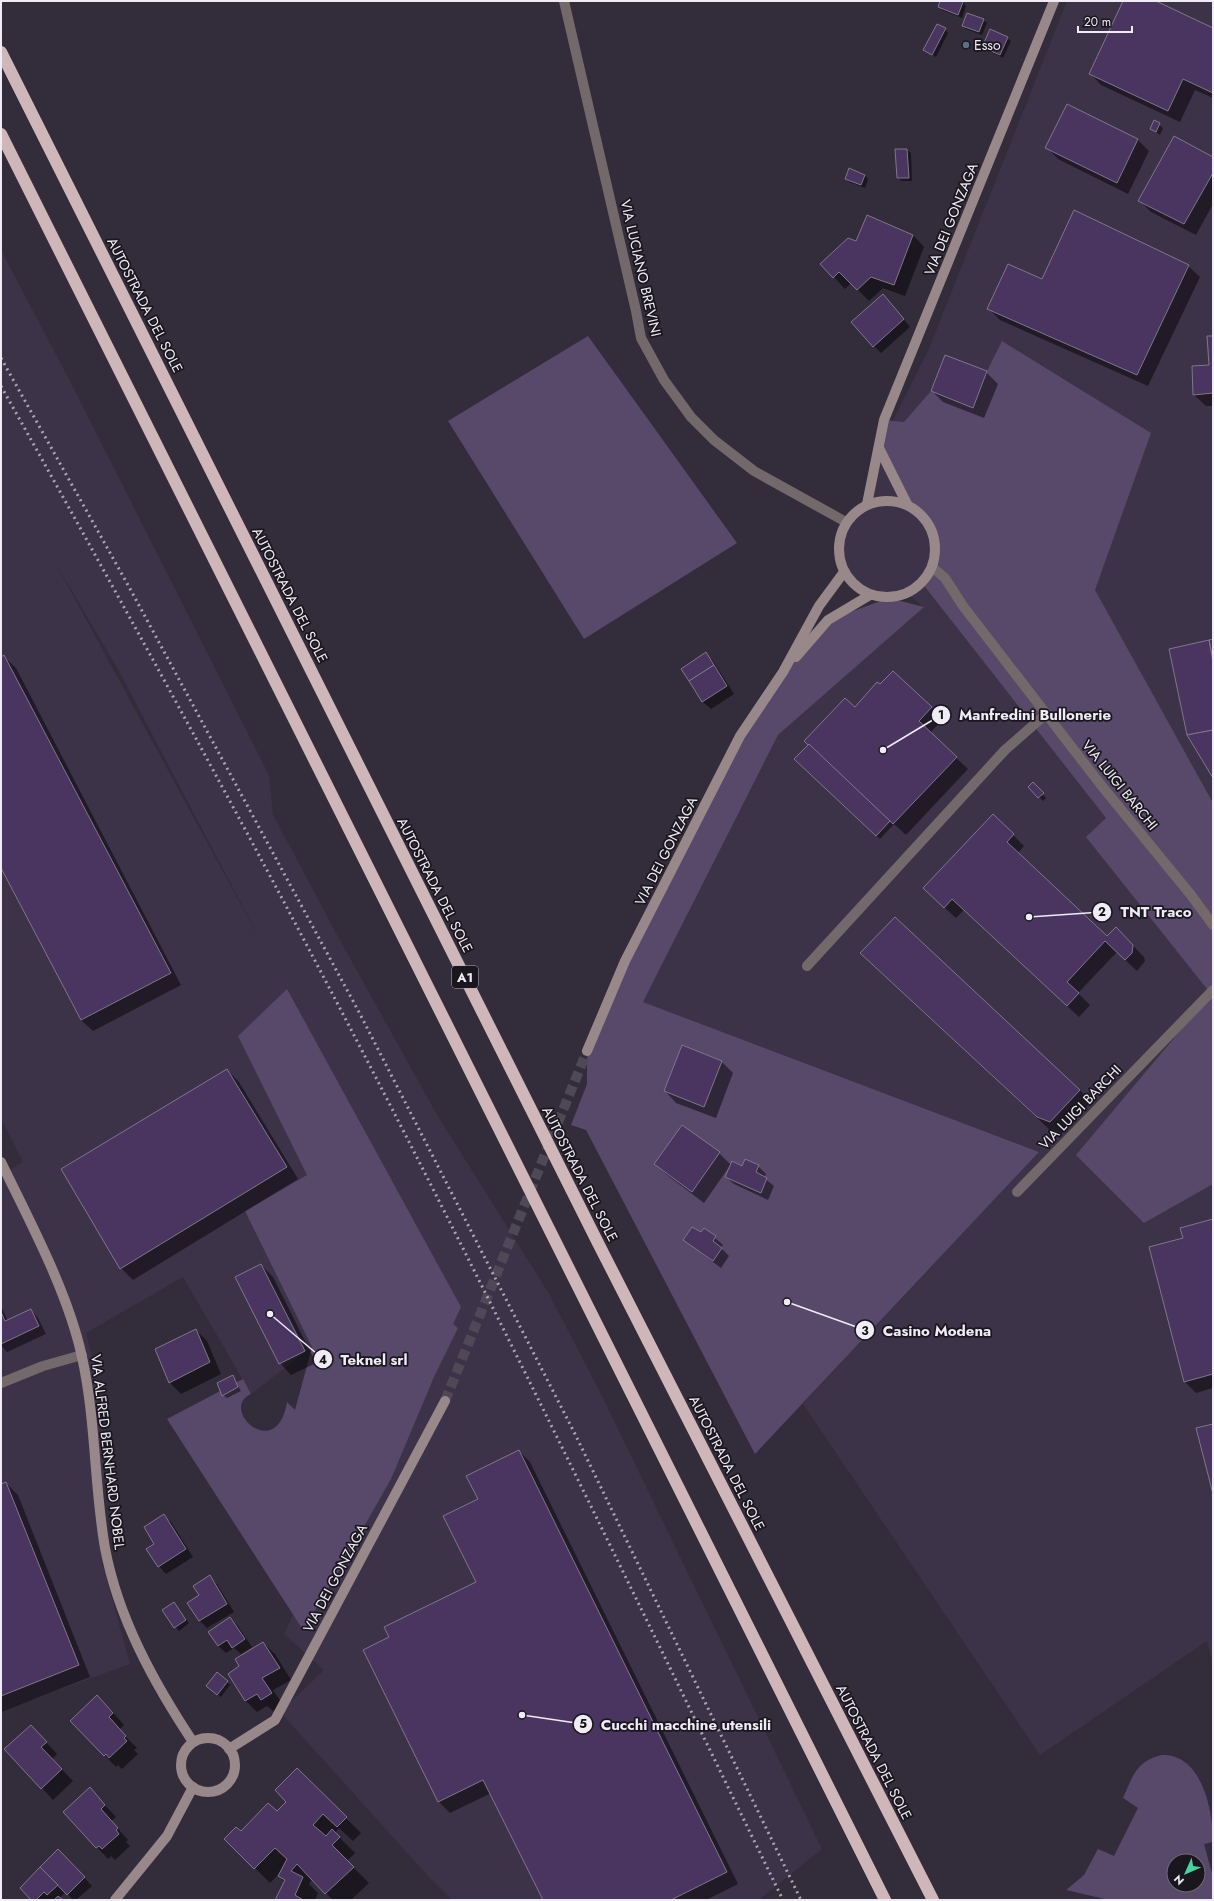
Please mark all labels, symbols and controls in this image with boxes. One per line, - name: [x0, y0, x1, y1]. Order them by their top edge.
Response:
- scale bar: [1078, 8, 1132, 34]
- text: 20 m: [1084, 13, 1111, 31]
- place label: Esso: [974, 35, 1001, 55]
- marker: Esso: [961, 40, 971, 50]
- street label: VIA DEI GONZAGA: [919, 159, 983, 278]
- street label: VIA LUCIANO BREVINI: [616, 198, 666, 338]
- street label: AUTOSTRADA DEL SOLE: [102, 234, 188, 376]
- street label: AUTOSTRADA DEL SOLE: [247, 524, 333, 666]
- callout: Manfredini Bullonerie: [931, 702, 1119, 729]
- text: Manfredini Bullonerie: [959, 704, 1111, 726]
- text: 1: [938, 706, 944, 724]
- street label: VIA LUIGI BARCHI: [1077, 736, 1163, 834]
- street label: VIA DEI GONZAGA: [630, 792, 702, 909]
- street label: AUTOSTRADA DEL SOLE: [392, 814, 478, 956]
- callout: TNT Traco: [1092, 898, 1199, 925]
- text: TNT Traco: [1121, 901, 1192, 923]
- text: 2: [1098, 903, 1106, 921]
- road number: A1: [452, 966, 478, 988]
- street label: VIA LUIGI BARCHI: [1034, 1060, 1126, 1154]
- street label: AUTOSTRADA DEL SOLE: [537, 1103, 623, 1245]
- callout: Casino Modena: [855, 1317, 999, 1344]
- text: Casino Modena: [883, 1320, 991, 1342]
- text: 3: [861, 1322, 869, 1340]
- callout: Teknel srl: [313, 1346, 416, 1373]
- text: Teknel srl: [341, 1349, 408, 1371]
- text: 4: [319, 1351, 327, 1369]
- street label: VIA ALFRED BERNHARD NOBEL: [86, 1353, 130, 1551]
- street label: AUTOSTRADA DEL SOLE: [684, 1392, 770, 1534]
- street label: VIA DEI GONZAGA: [298, 1520, 372, 1636]
- street label: AUTOSTRADA DEL SOLE: [831, 1681, 917, 1823]
- callout: Cucchi macchine utensili: [573, 1711, 779, 1738]
- text: Cucchi macchine utensili: [601, 1714, 771, 1736]
- text: 5: [579, 1715, 587, 1733]
- north arrow: [1166, 1853, 1206, 1893]
- text: N: [1170, 1871, 1188, 1889]

